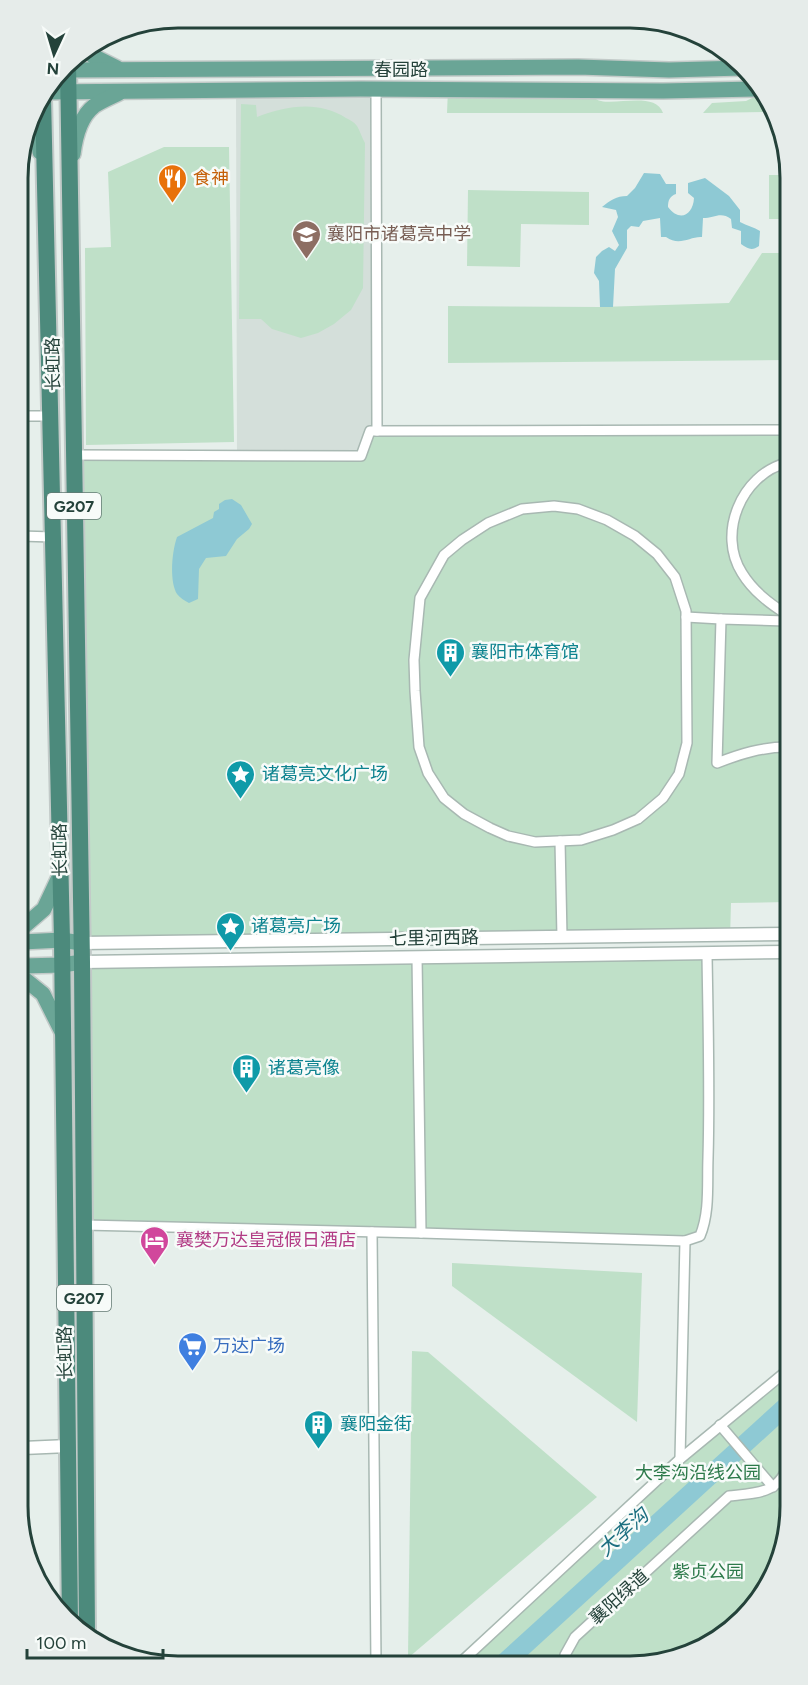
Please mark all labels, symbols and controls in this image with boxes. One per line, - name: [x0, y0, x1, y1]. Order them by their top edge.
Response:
- north arrow: [24, 24, 84, 84]
- text: N: [46, 59, 60, 78]
- street label: 春园路: [374, 59, 428, 81]
- restaurant icon: 食神: [156, 162, 188, 204]
- place label: 食神: [193, 167, 229, 189]
- school or university icon: 襄阳市诸葛亮中学: [290, 218, 322, 260]
- place label: 襄阳市诸葛亮中学: [327, 223, 471, 245]
- street label: 长虹路: [42, 337, 64, 391]
- road number: G207: [47, 493, 101, 519]
- building icon: 襄阳市体育馆: [434, 636, 466, 678]
- place label: 襄阳市体育馆: [471, 641, 579, 663]
- place icon: 诸葛亮文化广场: [225, 758, 257, 800]
- place label: 诸葛亮文化广场: [262, 763, 388, 785]
- street label: 长虹路: [49, 823, 71, 877]
- place icon: 诸葛亮广场: [214, 910, 246, 952]
- place label: 诸葛亮广场: [251, 915, 341, 937]
- street label: 七里河西路: [389, 926, 479, 950]
- building icon: 诸葛亮像: [231, 1052, 263, 1094]
- place label: 诸葛亮像: [268, 1057, 340, 1079]
- hotel icon: 襄樊万达皇冠假日酒店: [139, 1224, 171, 1266]
- place label: 襄樊万达皇冠假日酒店: [176, 1229, 356, 1251]
- road number: G207: [57, 1285, 111, 1311]
- street label: 长虹路: [54, 1326, 76, 1380]
- supermarket icon: 万达广场: [176, 1330, 208, 1372]
- place label: 万达广场: [213, 1335, 285, 1357]
- building icon: 襄阳金街: [303, 1408, 335, 1450]
- place label: 襄阳金街: [340, 1413, 412, 1435]
- park label: 大李沟沿线公园: [635, 1462, 761, 1484]
- water label: 大李沟: [593, 1502, 655, 1561]
- park label: 紫贞公园: [672, 1561, 744, 1583]
- street label: 襄阳绿道: [585, 1565, 653, 1629]
- scale bar: [27, 1622, 164, 1660]
- text: 100 m: [36, 1632, 86, 1654]

